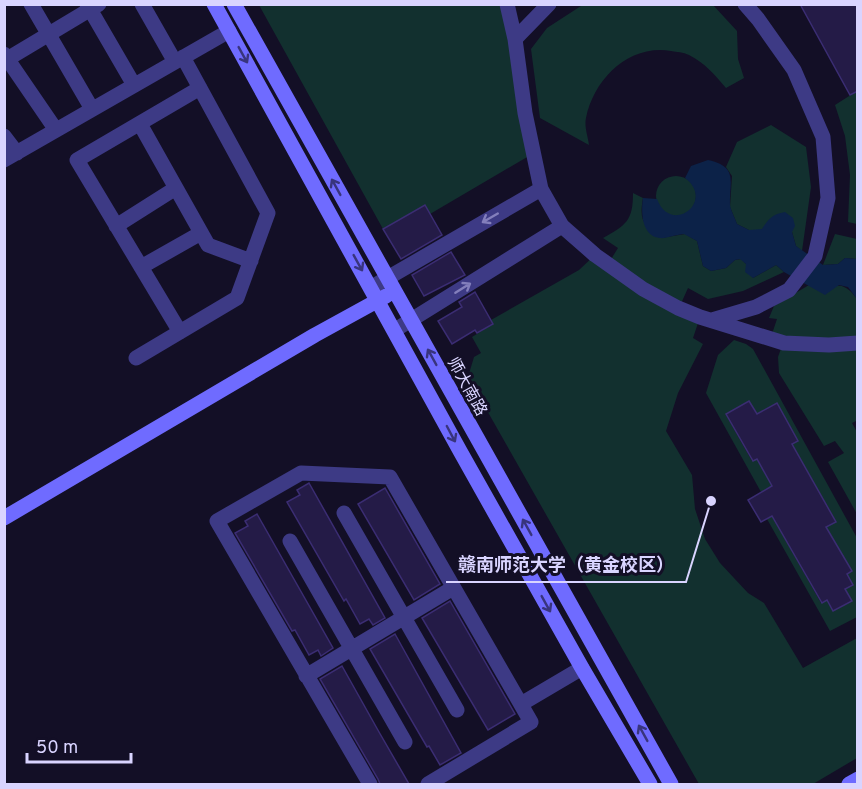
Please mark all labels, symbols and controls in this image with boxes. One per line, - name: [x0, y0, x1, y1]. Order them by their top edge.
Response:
- one-way arrow: [238, 46, 249, 64]
- one-way arrow: [330, 178, 341, 196]
- one-way arrow: [482, 212, 499, 224]
- one-way arrow: [353, 253, 364, 271]
- one-way arrow: [454, 281, 471, 293]
- one-way arrow: [425, 348, 437, 365]
- street label: 师大南路: [442, 354, 491, 420]
- one-way arrow: [445, 425, 457, 442]
- one-way arrow: [521, 519, 533, 536]
- callout: 赣南师范大学（黄金校区）: [446, 546, 686, 582]
- text: 赣南师范大学（黄金校区）: [458, 554, 674, 578]
- one-way arrow: [541, 595, 553, 612]
- one-way arrow: [636, 725, 648, 742]
- scale bar: [27, 726, 130, 764]
- text: 50 m: [36, 737, 78, 760]

